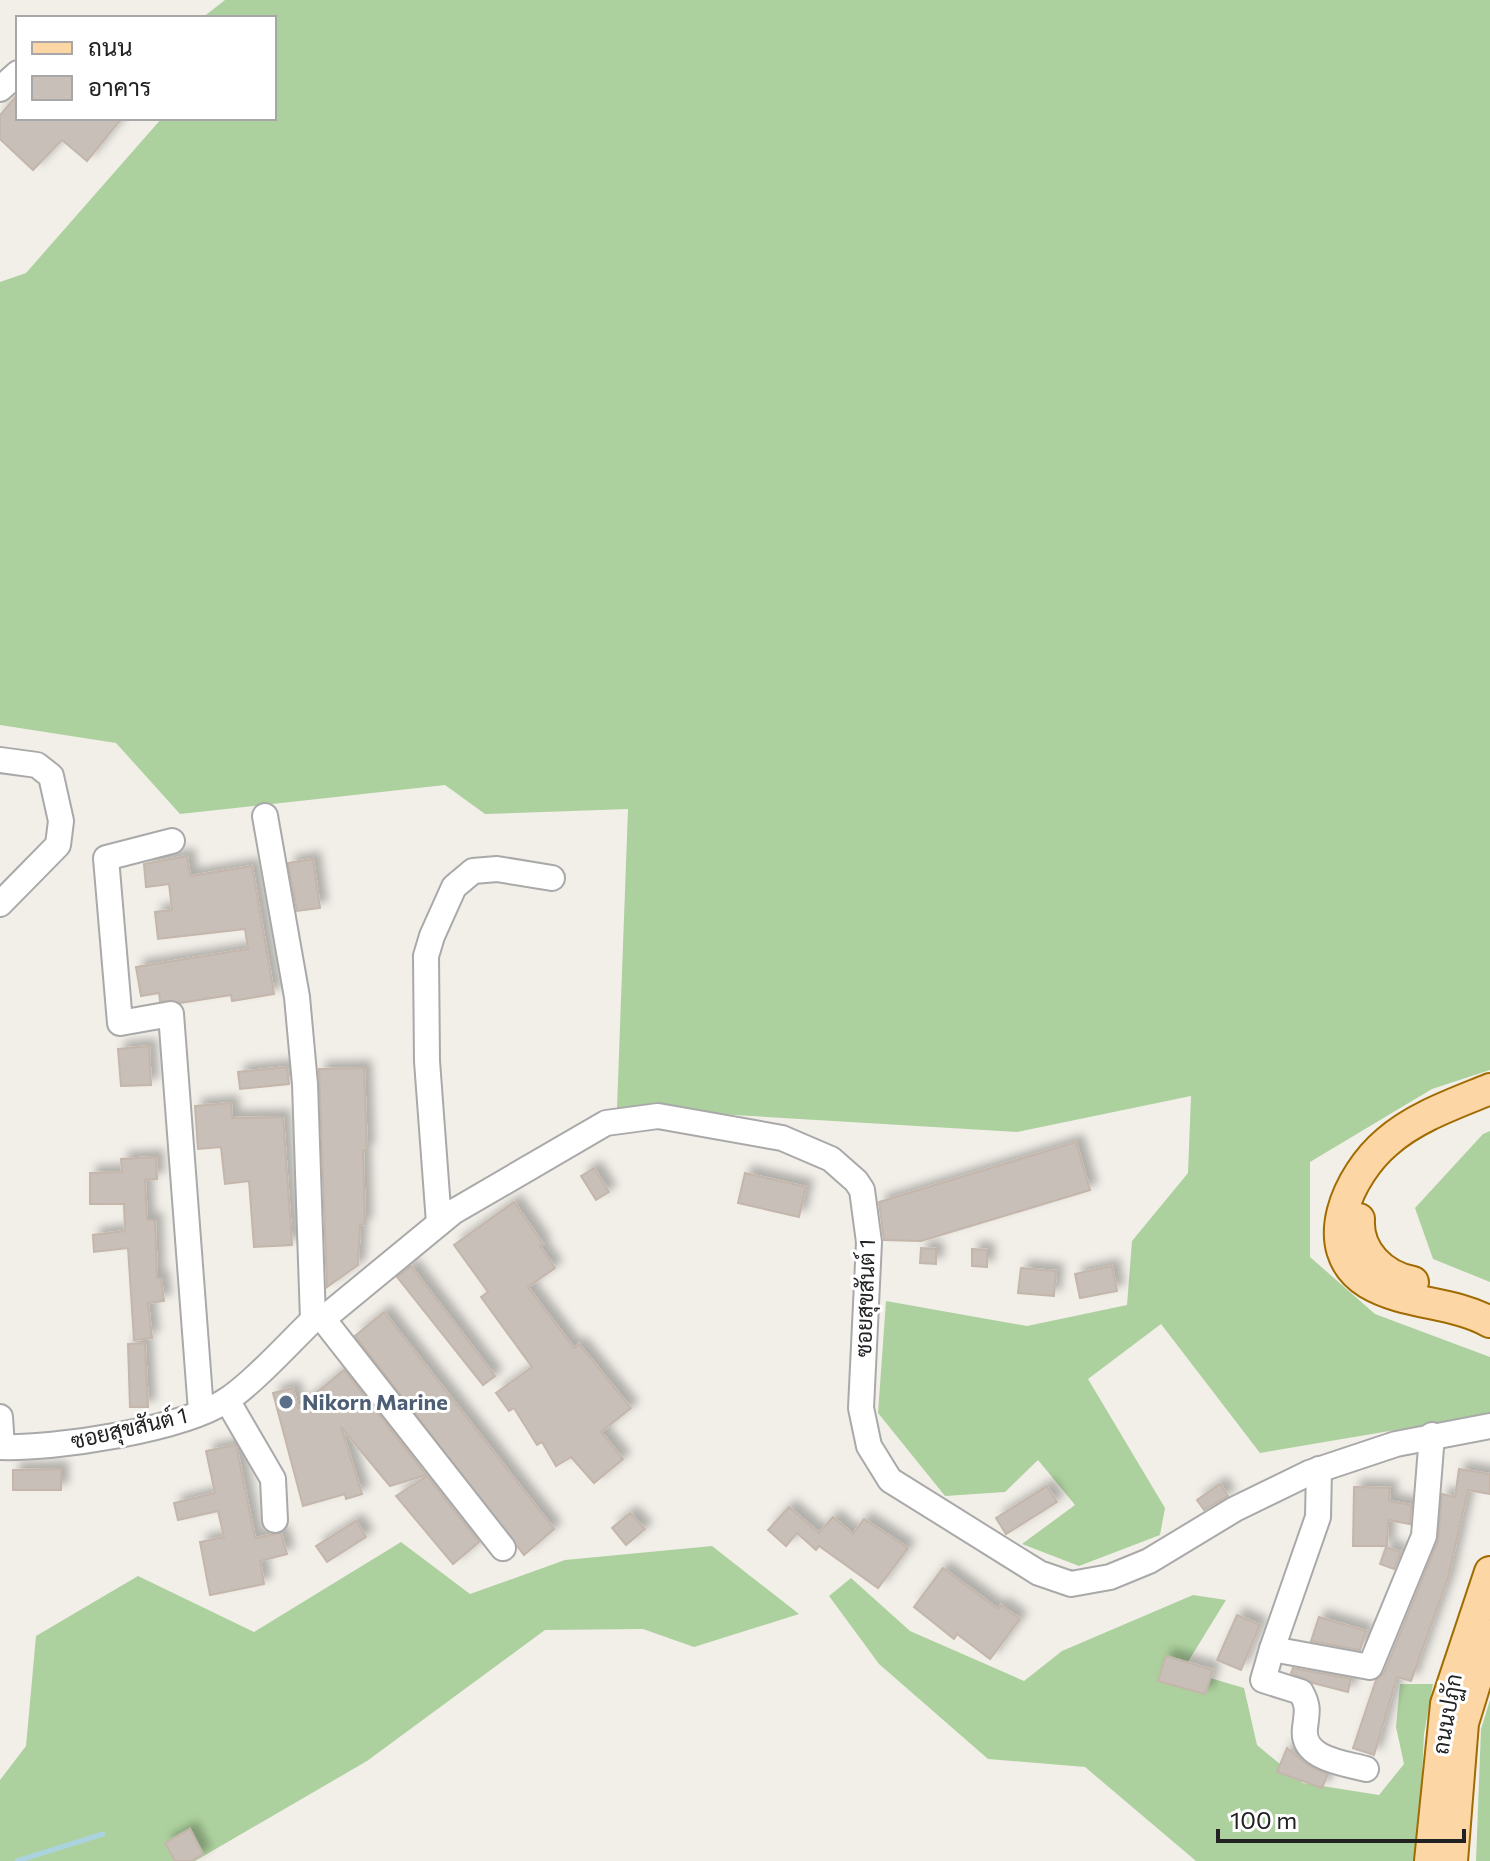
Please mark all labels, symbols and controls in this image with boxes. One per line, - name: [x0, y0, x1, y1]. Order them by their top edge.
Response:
- legend: [16, 16, 276, 120]
- text: ถนน: [88, 32, 133, 61]
- text: อาคาร: [88, 72, 151, 101]
- street label: ซอยสุขสันต์ 1: [849, 1238, 883, 1358]
- place label: Nikorn Marine: [302, 1388, 448, 1415]
- marker: Nikorn Marine: [277, 1393, 295, 1411]
- street label: ซอยสุขสันต์ 1: [68, 1401, 190, 1457]
- street label: ถนนปฏัก: [1426, 1672, 1470, 1757]
- scale bar: [1218, 1793, 1464, 1843]
- text: 100 m: [1230, 1805, 1297, 1834]

